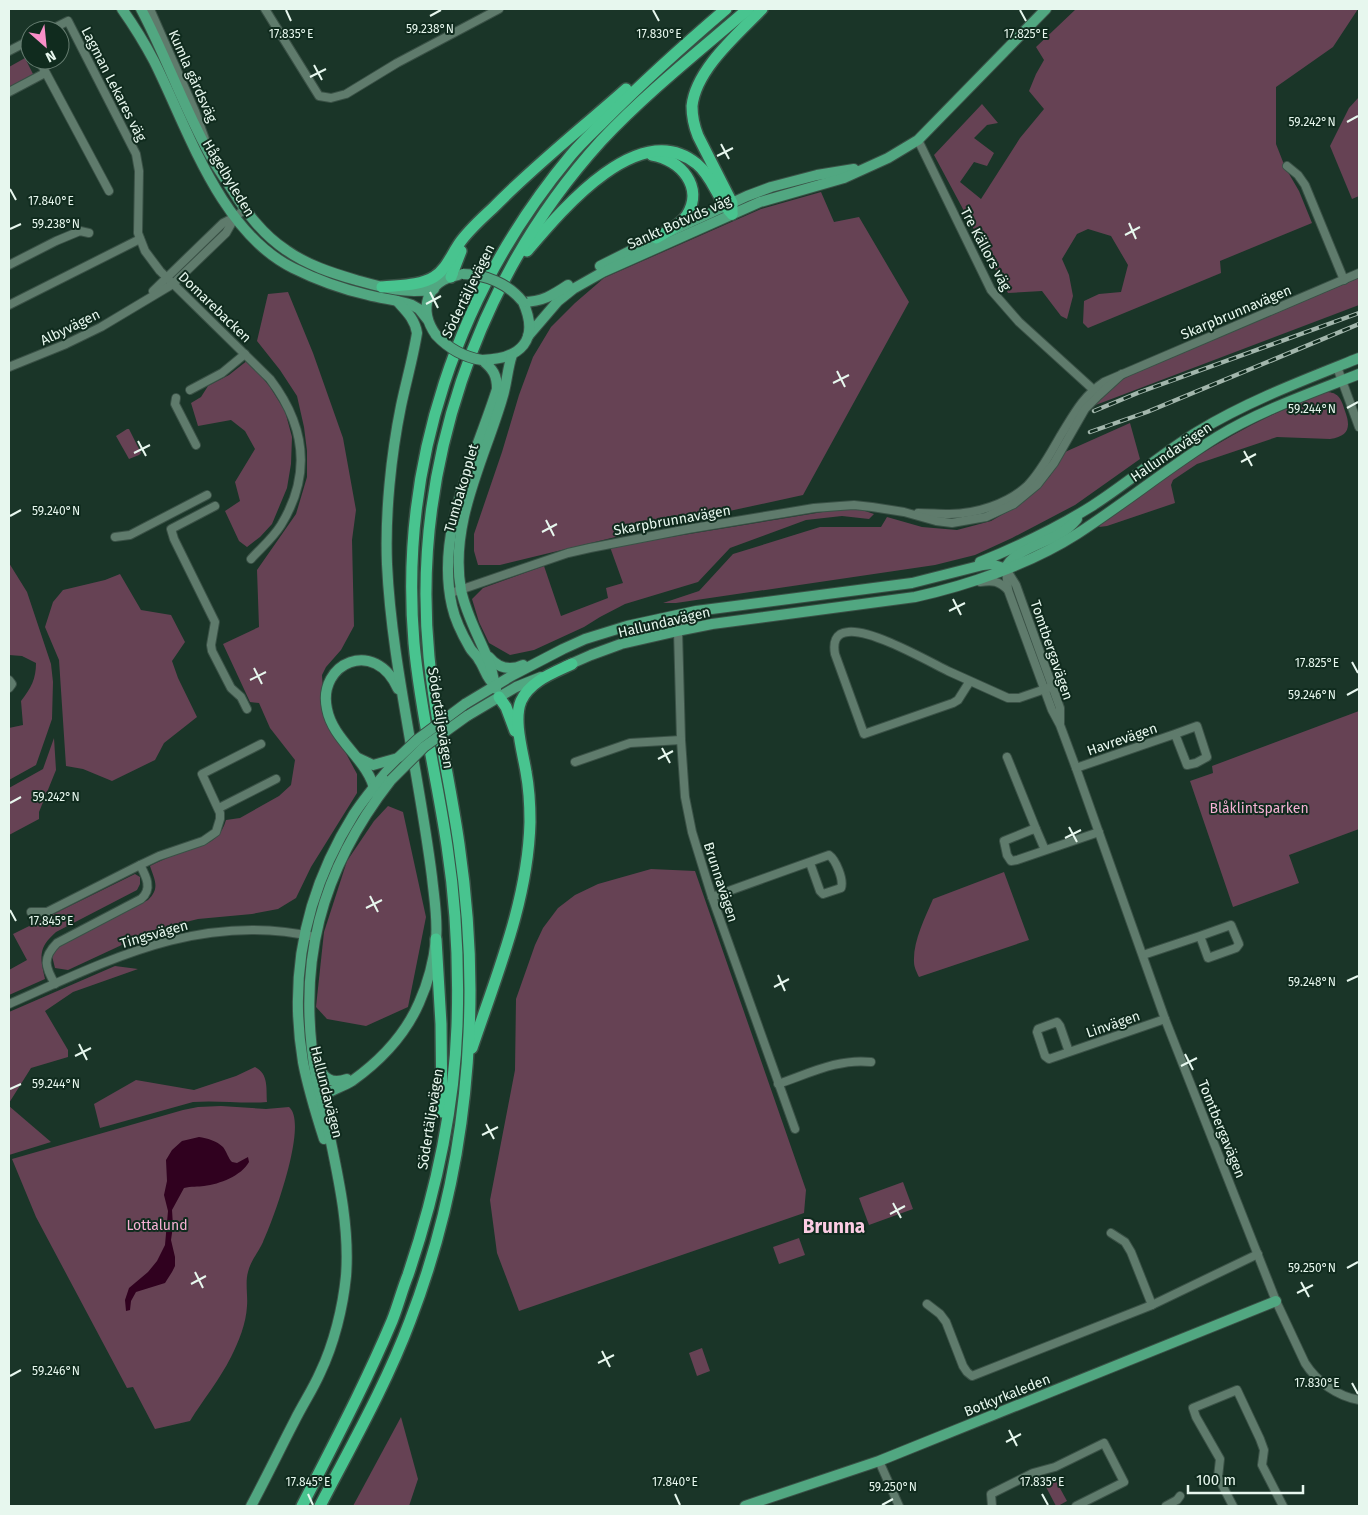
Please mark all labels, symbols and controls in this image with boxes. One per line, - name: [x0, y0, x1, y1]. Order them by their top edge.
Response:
- north arrow: [20, 20, 70, 70]
- text: 59.238°N: [406, 22, 454, 36]
- street label: Lagman Lekares väg: [77, 24, 150, 145]
- street label: Kumla gårdsväg: [165, 27, 221, 126]
- text: 17.835°E: [269, 27, 313, 41]
- text: 17.830°E: [636, 27, 682, 41]
- text: 17.825°E: [1004, 27, 1048, 41]
- text: N: [43, 46, 59, 66]
- text: 59.242°N: [1288, 115, 1336, 129]
- street label: Hågelbyleden: [199, 137, 258, 220]
- street label: Sankt Botvids väg: [625, 192, 734, 253]
- text: 17.840°E: [28, 194, 74, 208]
- street label: Tre Källors väg: [956, 205, 1015, 294]
- text: 59.238°N: [32, 217, 80, 231]
- street label: Södertäljevägen: [438, 242, 499, 341]
- street label: Domarebacken: [175, 268, 255, 346]
- street label: Skarpbrunnavägen: [1178, 281, 1294, 343]
- street label: Albyvägen: [38, 306, 103, 349]
- text: 59.244°N: [1288, 402, 1336, 416]
- street label: Hallundavägen: [1127, 419, 1215, 486]
- street label: Tumbakopplet: [441, 441, 482, 534]
- street label: Skarpbrunnavägen: [612, 502, 732, 539]
- text: 59.240°N: [32, 504, 80, 518]
- street label: Tomtbergavägen: [1027, 598, 1077, 702]
- street label: Hallundavägen: [616, 604, 712, 641]
- text: 17.825°E: [1295, 656, 1339, 670]
- street label: Södertäljevägen: [424, 666, 457, 770]
- text: 59.246°N: [1288, 688, 1336, 702]
- street label: Havrevägen: [1085, 719, 1160, 759]
- text: 59.242°N: [32, 790, 80, 804]
- park label: Blåklintsparken: [1209, 800, 1309, 817]
- street label: Brunnavägen: [700, 840, 741, 924]
- text: 17.845°E: [29, 914, 73, 928]
- street label: Tingsvägen: [118, 917, 190, 952]
- text: 59.248°N: [1288, 975, 1336, 989]
- street label: Linvägen: [1084, 1007, 1142, 1042]
- street label: Hallundavägen: [307, 1044, 346, 1140]
- street label: Södertäljevägen: [414, 1067, 447, 1171]
- text: 59.244°N: [32, 1077, 80, 1091]
- street label: Tomtbergavägen: [1194, 1078, 1249, 1181]
- district label: Brunna: [803, 1215, 865, 1238]
- park label: Lottalund: [126, 1217, 188, 1234]
- text: 59.250°N: [1288, 1261, 1336, 1275]
- text: 59.246°N: [32, 1364, 80, 1378]
- street label: Botkyrkaleden: [962, 1370, 1053, 1420]
- text: 17.830°E: [1294, 1376, 1340, 1390]
- scale bar: [1188, 1462, 1303, 1494]
- text: 100 m: [1196, 1471, 1236, 1489]
- text: 17.845°E: [286, 1475, 330, 1489]
- text: 17.840°E: [652, 1475, 698, 1489]
- text: 17.835°E: [1020, 1475, 1064, 1489]
- text: 59.250°N: [869, 1480, 917, 1494]

